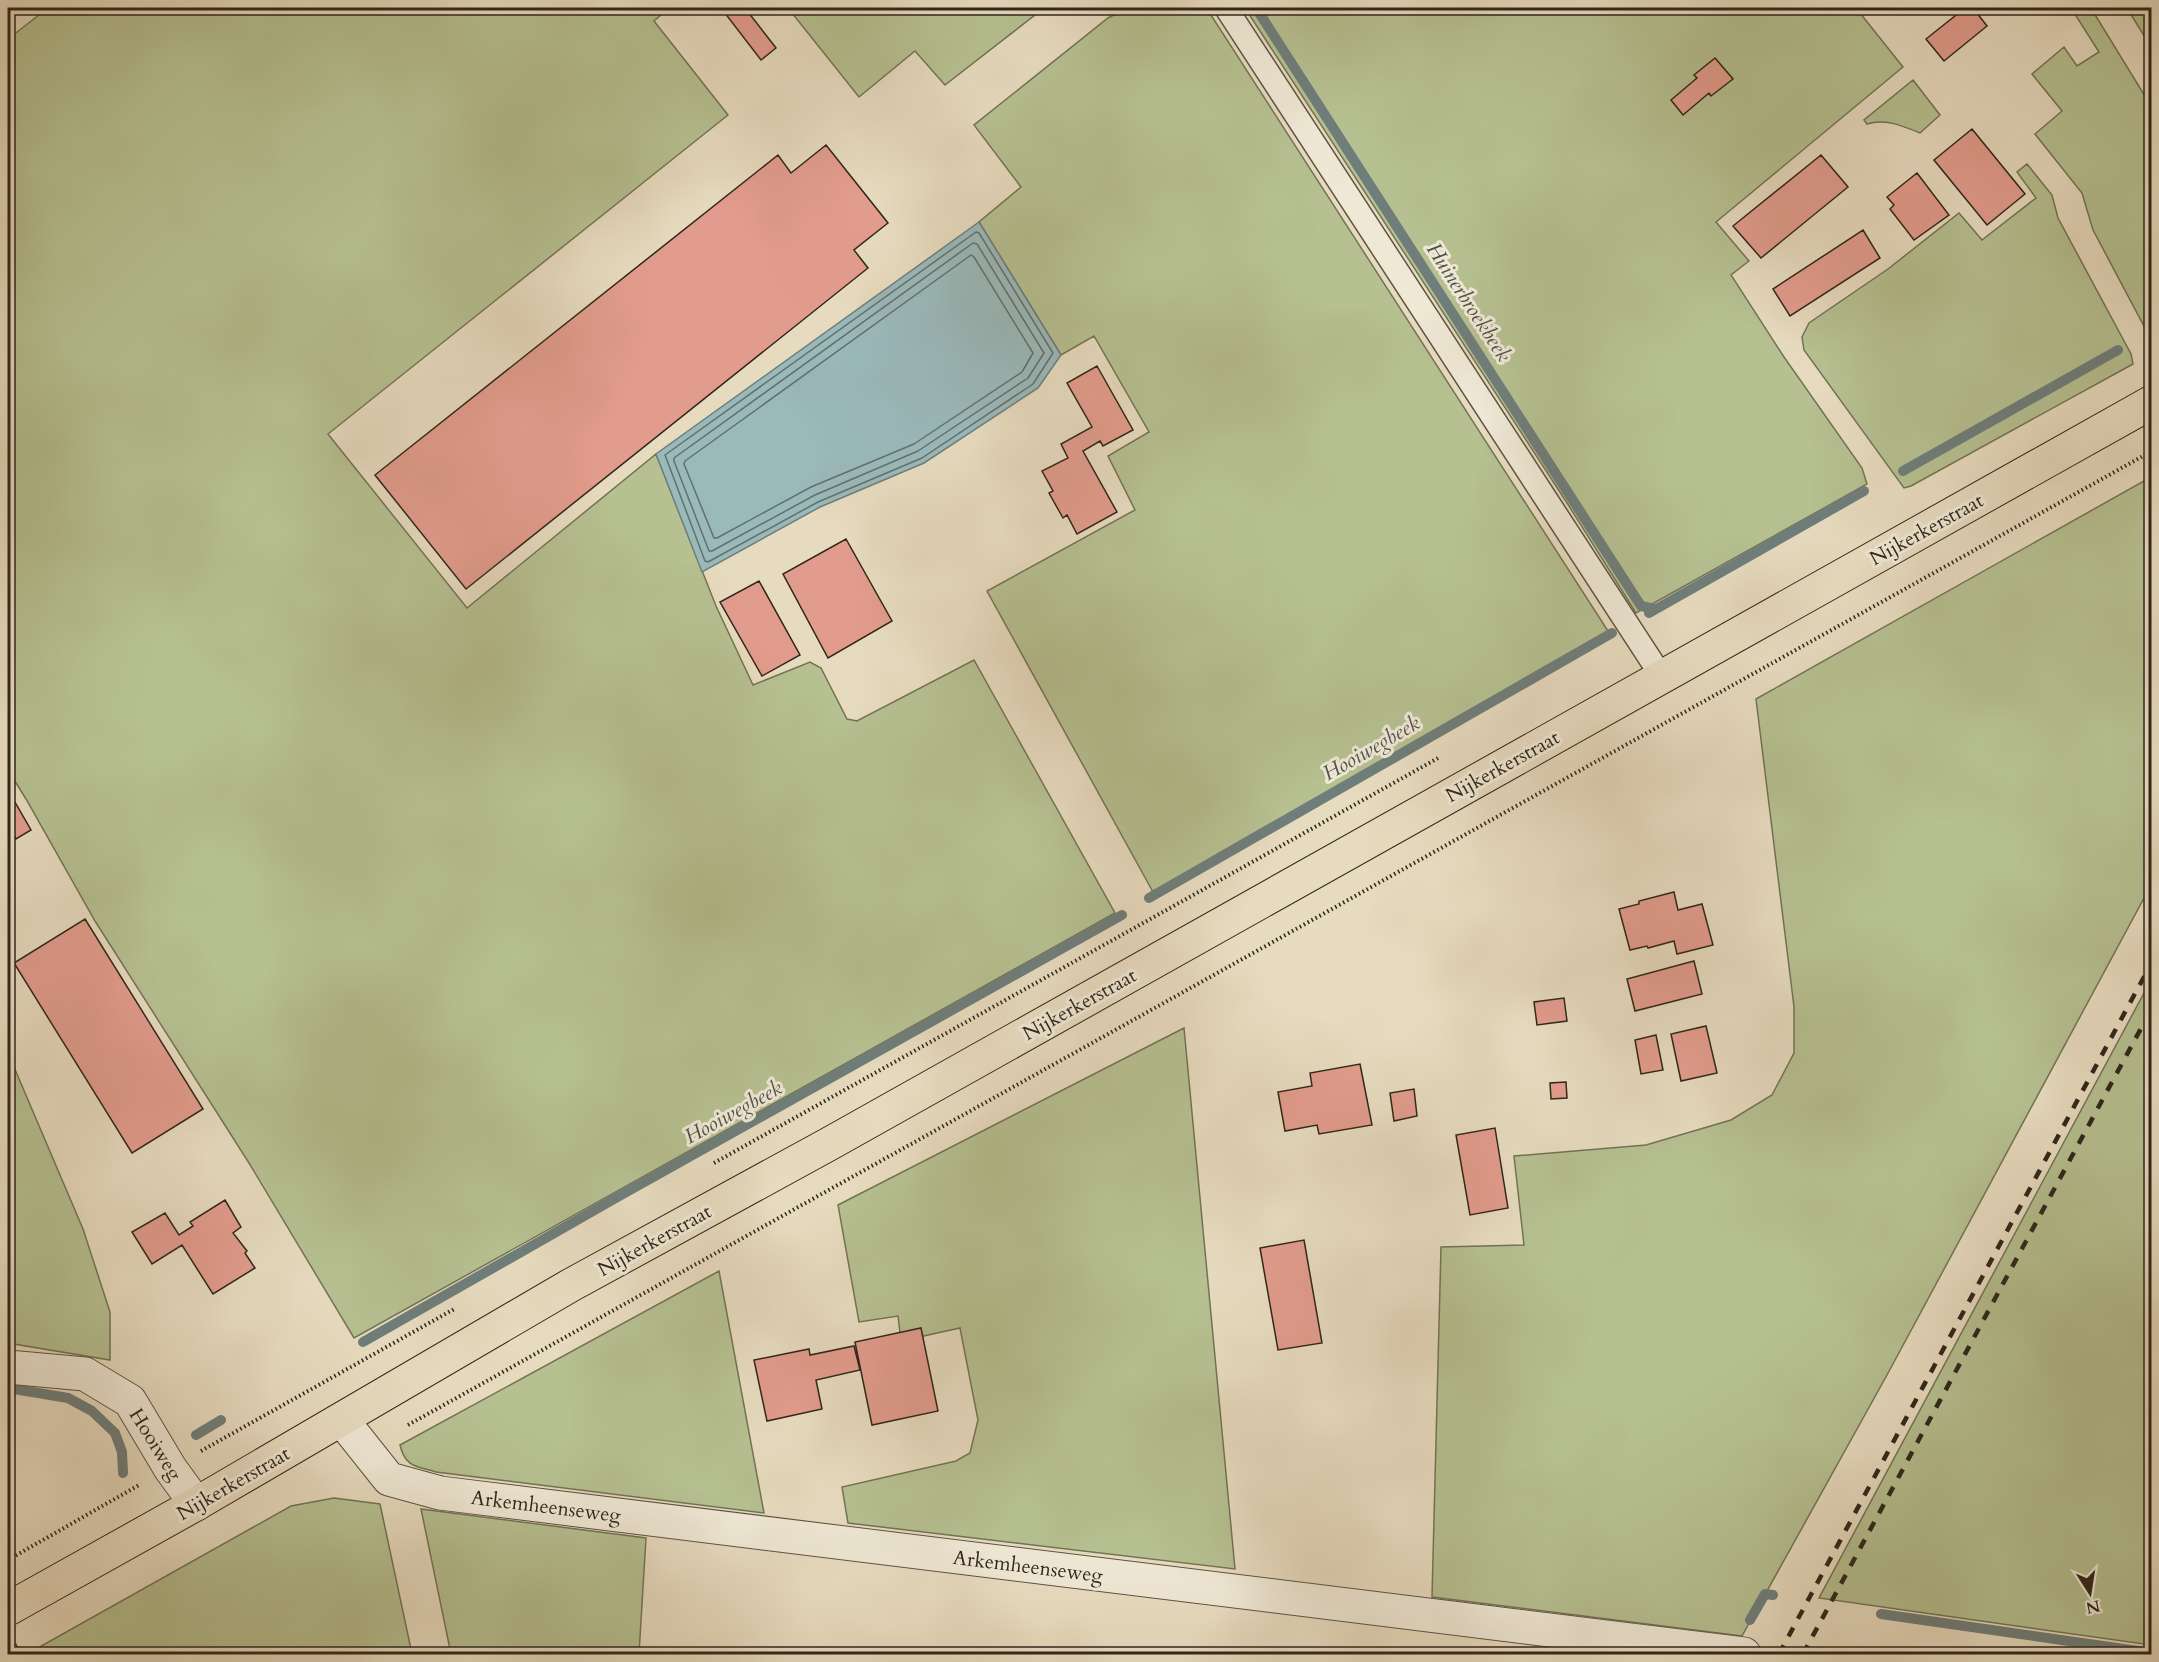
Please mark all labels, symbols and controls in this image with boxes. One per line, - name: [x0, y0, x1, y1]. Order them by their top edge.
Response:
- water label: Huinerbroekbeek: [1419, 237, 1518, 368]
- street label: Nijkerkerstraat: [1864, 487, 1989, 572]
- water label: Hooiwegbeek: [1317, 709, 1426, 788]
- street label: Nijkerkerstraat: [1440, 724, 1565, 809]
- street label: Nijkerkerstraat: [1017, 962, 1142, 1047]
- water label: Hooiwegbeek: [679, 1073, 788, 1151]
- street label: Nijkerkerstraat: [592, 1198, 717, 1283]
- street label: Hooiweg: [123, 1403, 189, 1486]
- street label: Nijkerkerstraat: [172, 1440, 295, 1527]
- street label: Arkemheenseweg: [469, 1484, 623, 1529]
- street label: Arkemheenseweg: [951, 1544, 1105, 1589]
- north arrow: [2060, 1563, 2120, 1623]
- text: N: [2084, 1594, 2102, 1619]

